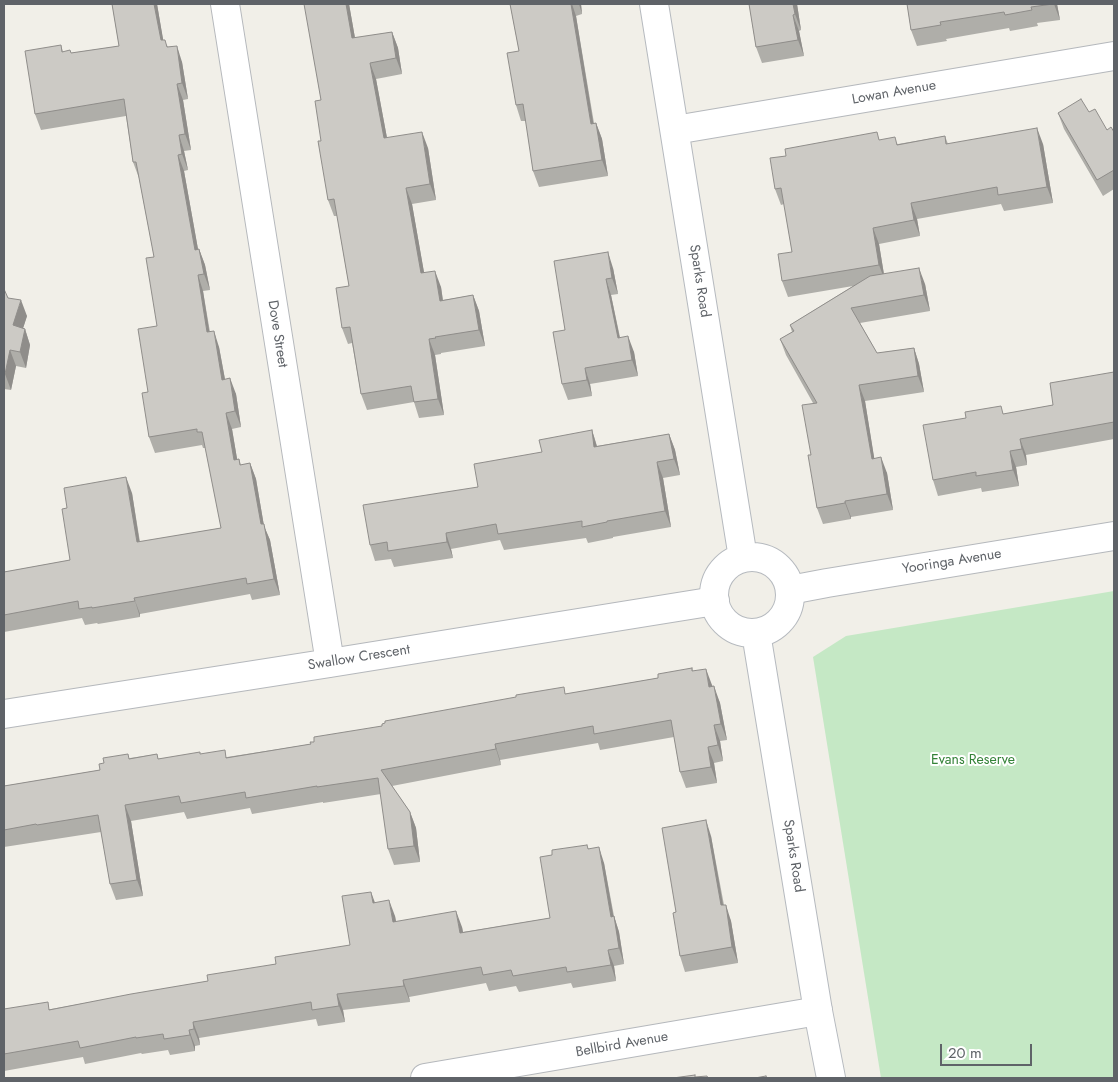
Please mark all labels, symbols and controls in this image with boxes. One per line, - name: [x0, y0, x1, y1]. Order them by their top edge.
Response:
- street label: Lowan Avenue: [851, 77, 937, 109]
- street label: Sparks Road: [685, 243, 713, 319]
- street label: Dove Street: [263, 299, 291, 369]
- street label: Yooringa Avenue: [901, 546, 1003, 578]
- street label: Swallow Crescent: [307, 642, 411, 674]
- park label: Evans Reserve: [931, 753, 1015, 769]
- street label: Sparks Road: [779, 818, 807, 894]
- street label: Bellbird Avenue: [574, 1029, 670, 1061]
- scale bar: [943, 1034, 1036, 1066]
- text: 20 m: [948, 1042, 982, 1064]

